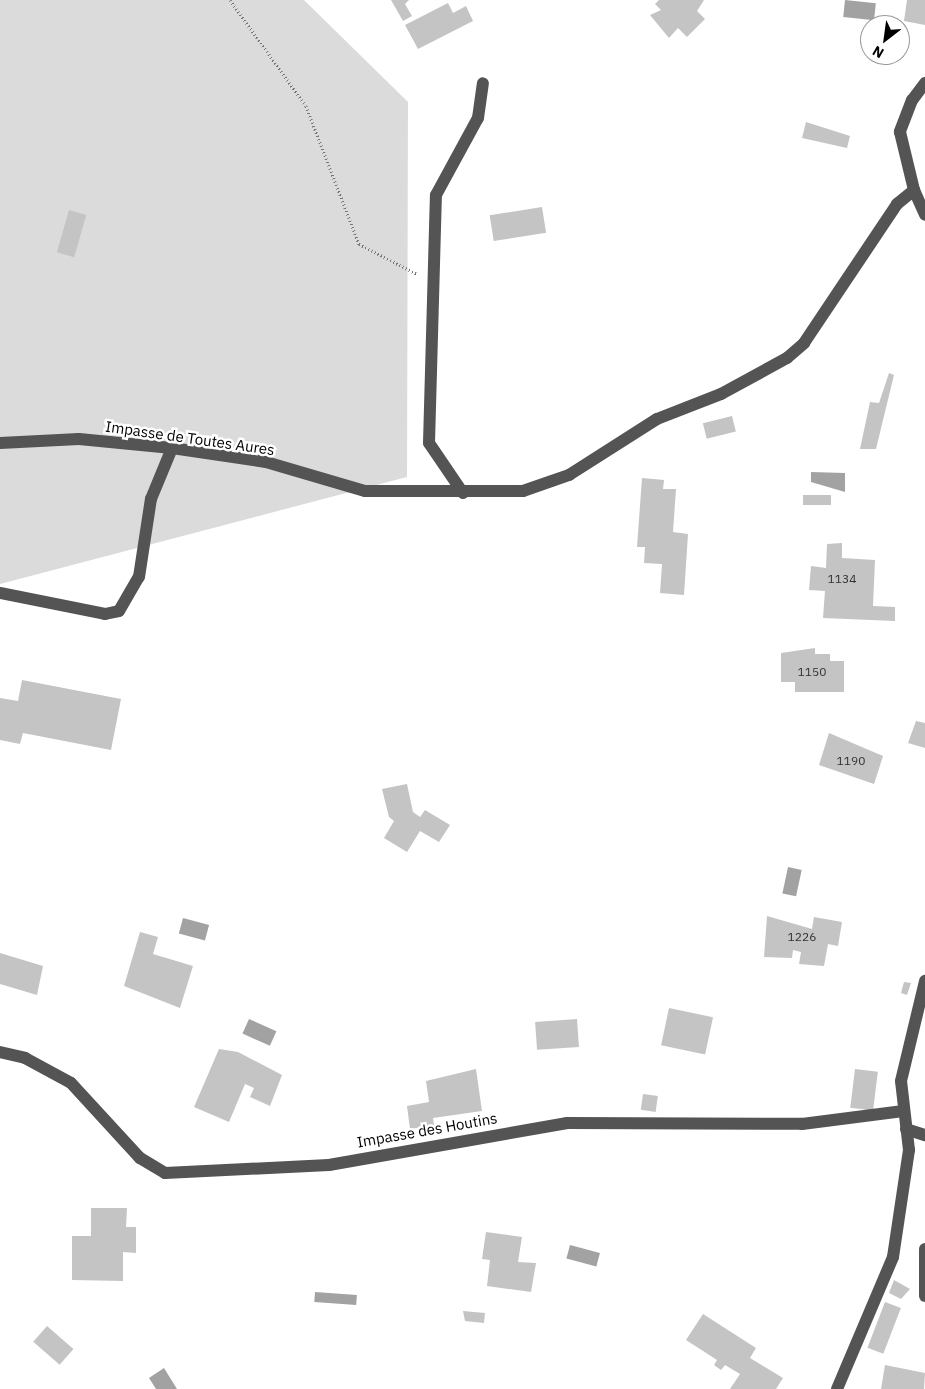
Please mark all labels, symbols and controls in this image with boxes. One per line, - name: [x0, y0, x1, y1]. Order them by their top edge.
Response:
- north arrow: [860, 15, 910, 65]
- text: N: [869, 42, 887, 62]
- street label: Impasse de Toutes Aures: [104, 417, 276, 459]
- house number: 1134: [828, 572, 856, 586]
- house number: 1150: [798, 665, 826, 679]
- house number: 1190: [837, 754, 865, 768]
- house number: 1226: [788, 930, 816, 944]
- street label: Impasse des Houtins: [355, 1109, 499, 1151]

